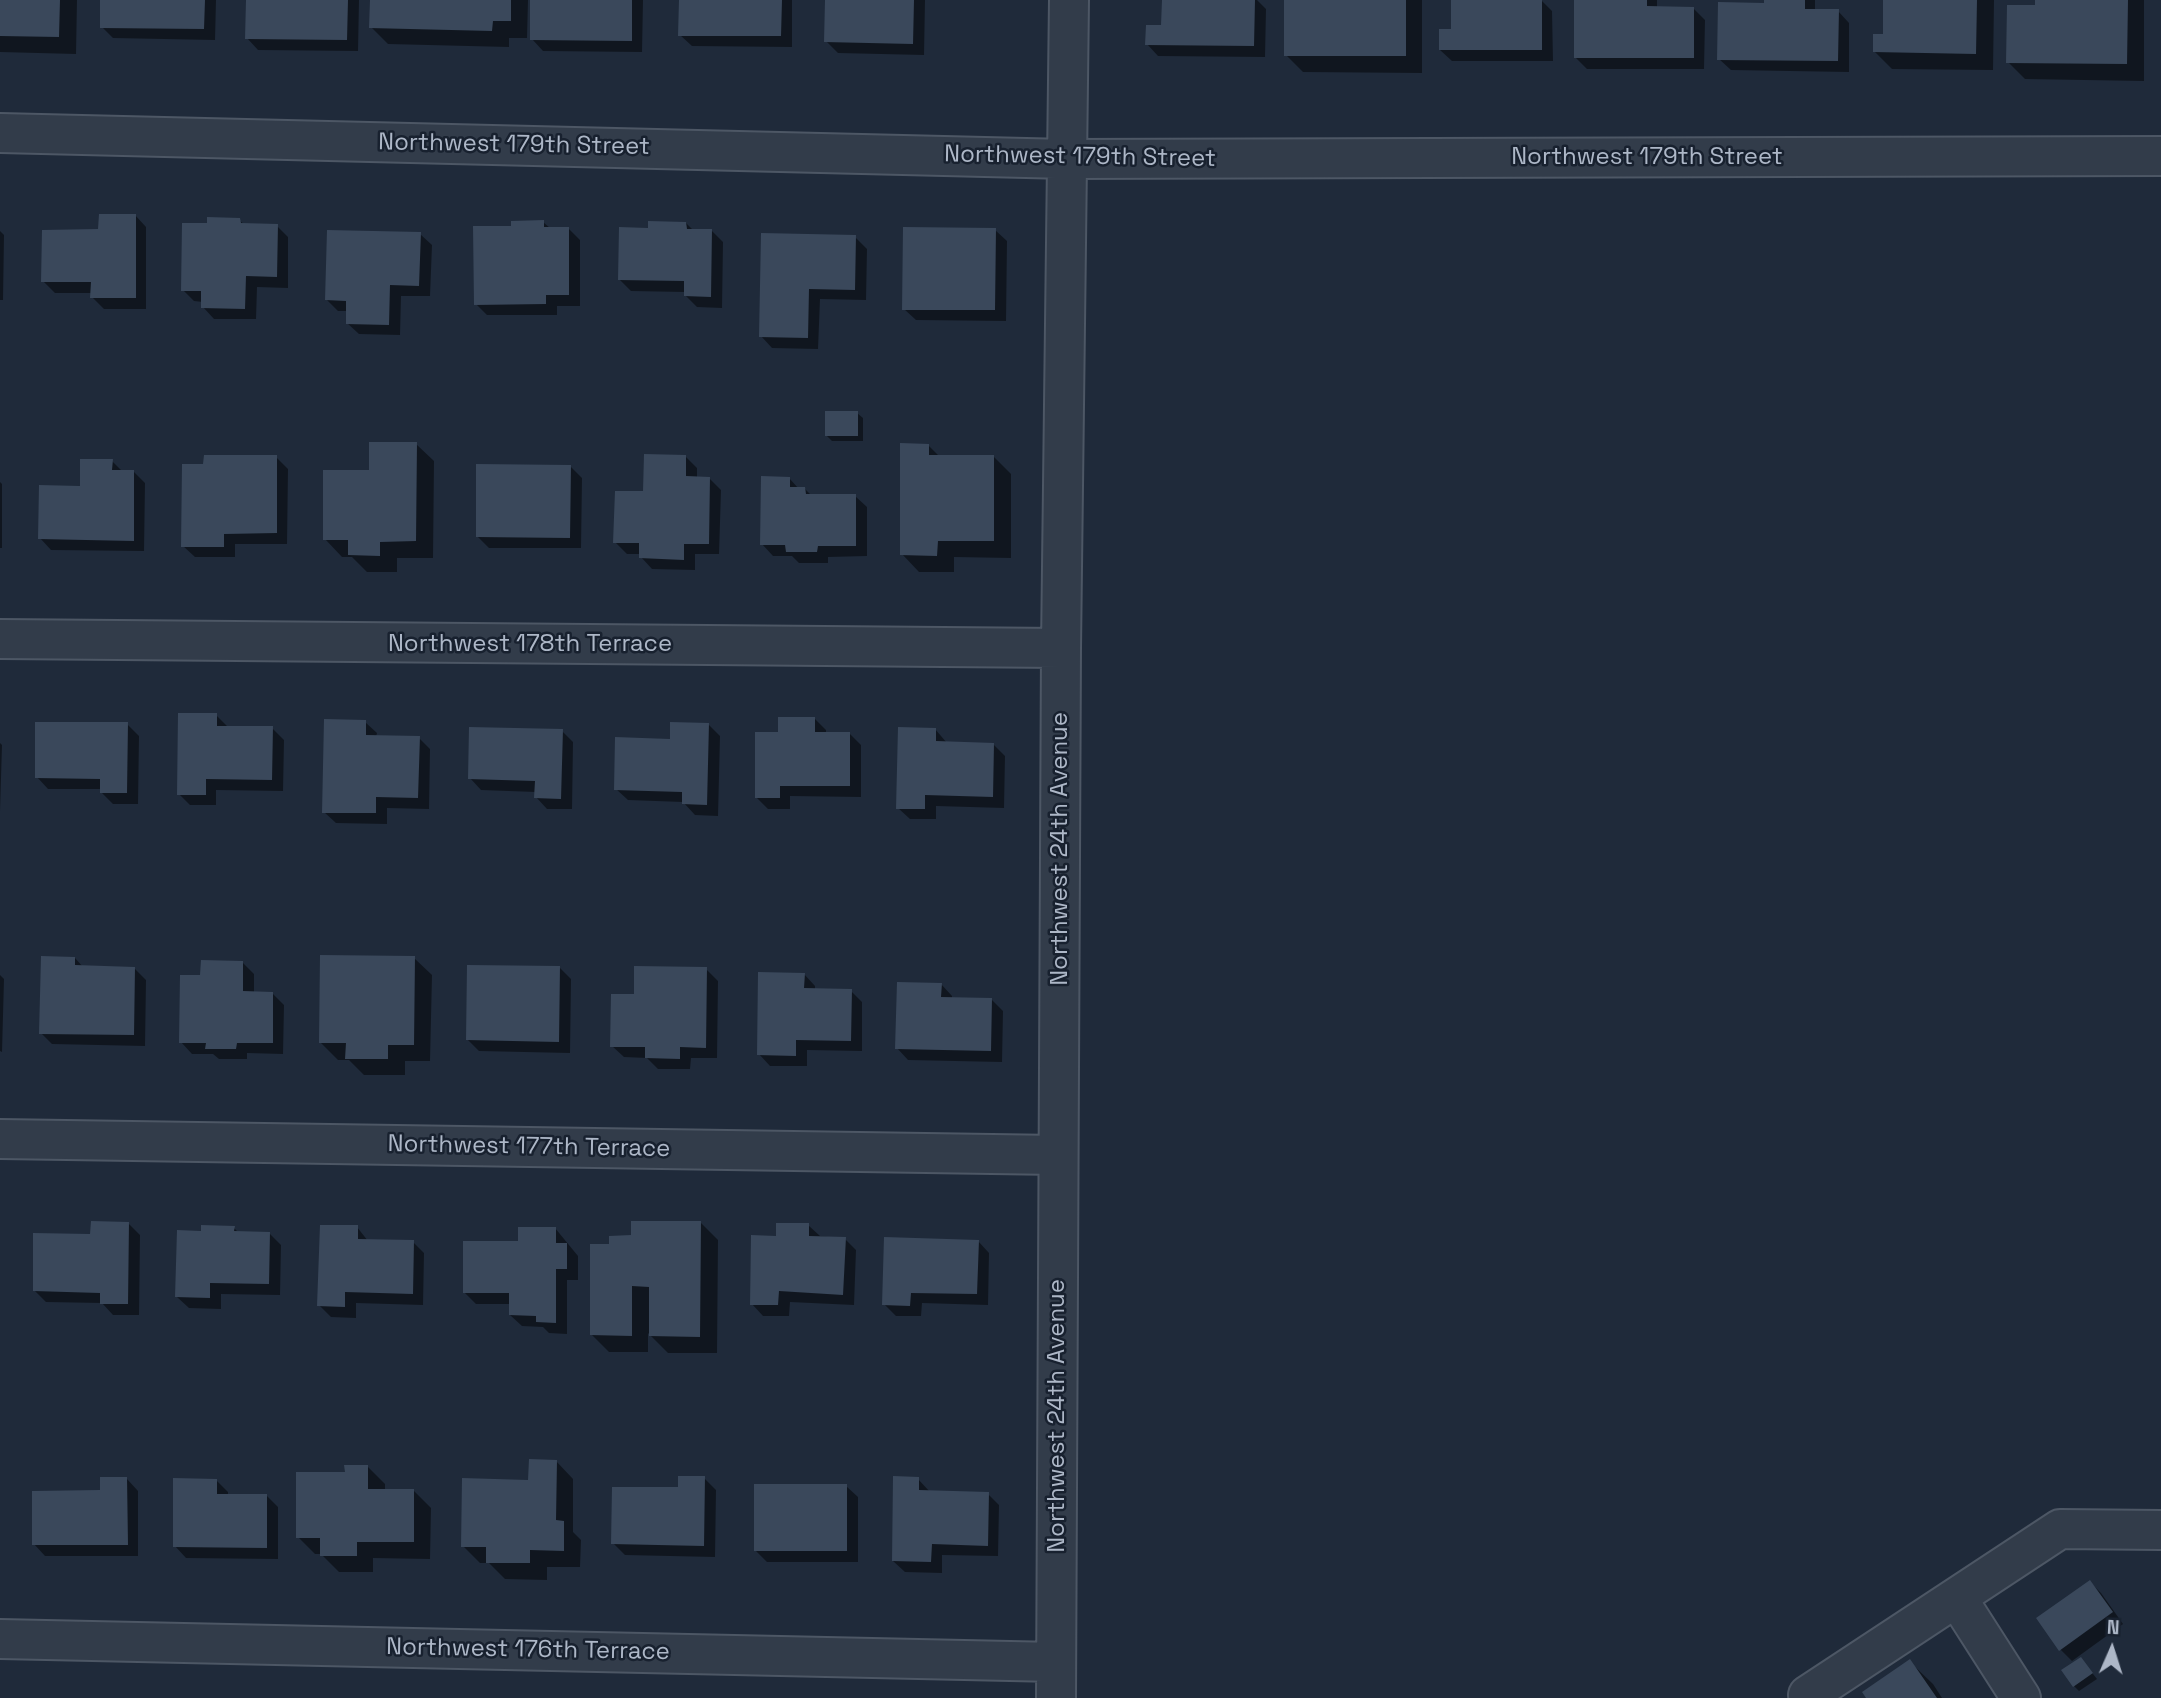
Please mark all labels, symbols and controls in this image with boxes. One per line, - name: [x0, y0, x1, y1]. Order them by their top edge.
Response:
- street label: Northwest 179th Street: [378, 128, 650, 162]
- street label: Northwest 179th Street: [944, 140, 1216, 174]
- street label: Northwest 179th Street: [1511, 143, 1783, 171]
- street label: Northwest 178th Terrace: [388, 630, 672, 658]
- street label: Northwest 24th Avenue: [1046, 712, 1074, 986]
- street label: Northwest 177th Terrace: [387, 1130, 671, 1164]
- street label: Northwest 24th Avenue: [1043, 1279, 1071, 1553]
- north arrow: [2077, 1614, 2147, 1684]
- text: N: [2106, 1615, 2120, 1640]
- street label: Northwest 176th Terrace: [386, 1633, 670, 1667]

